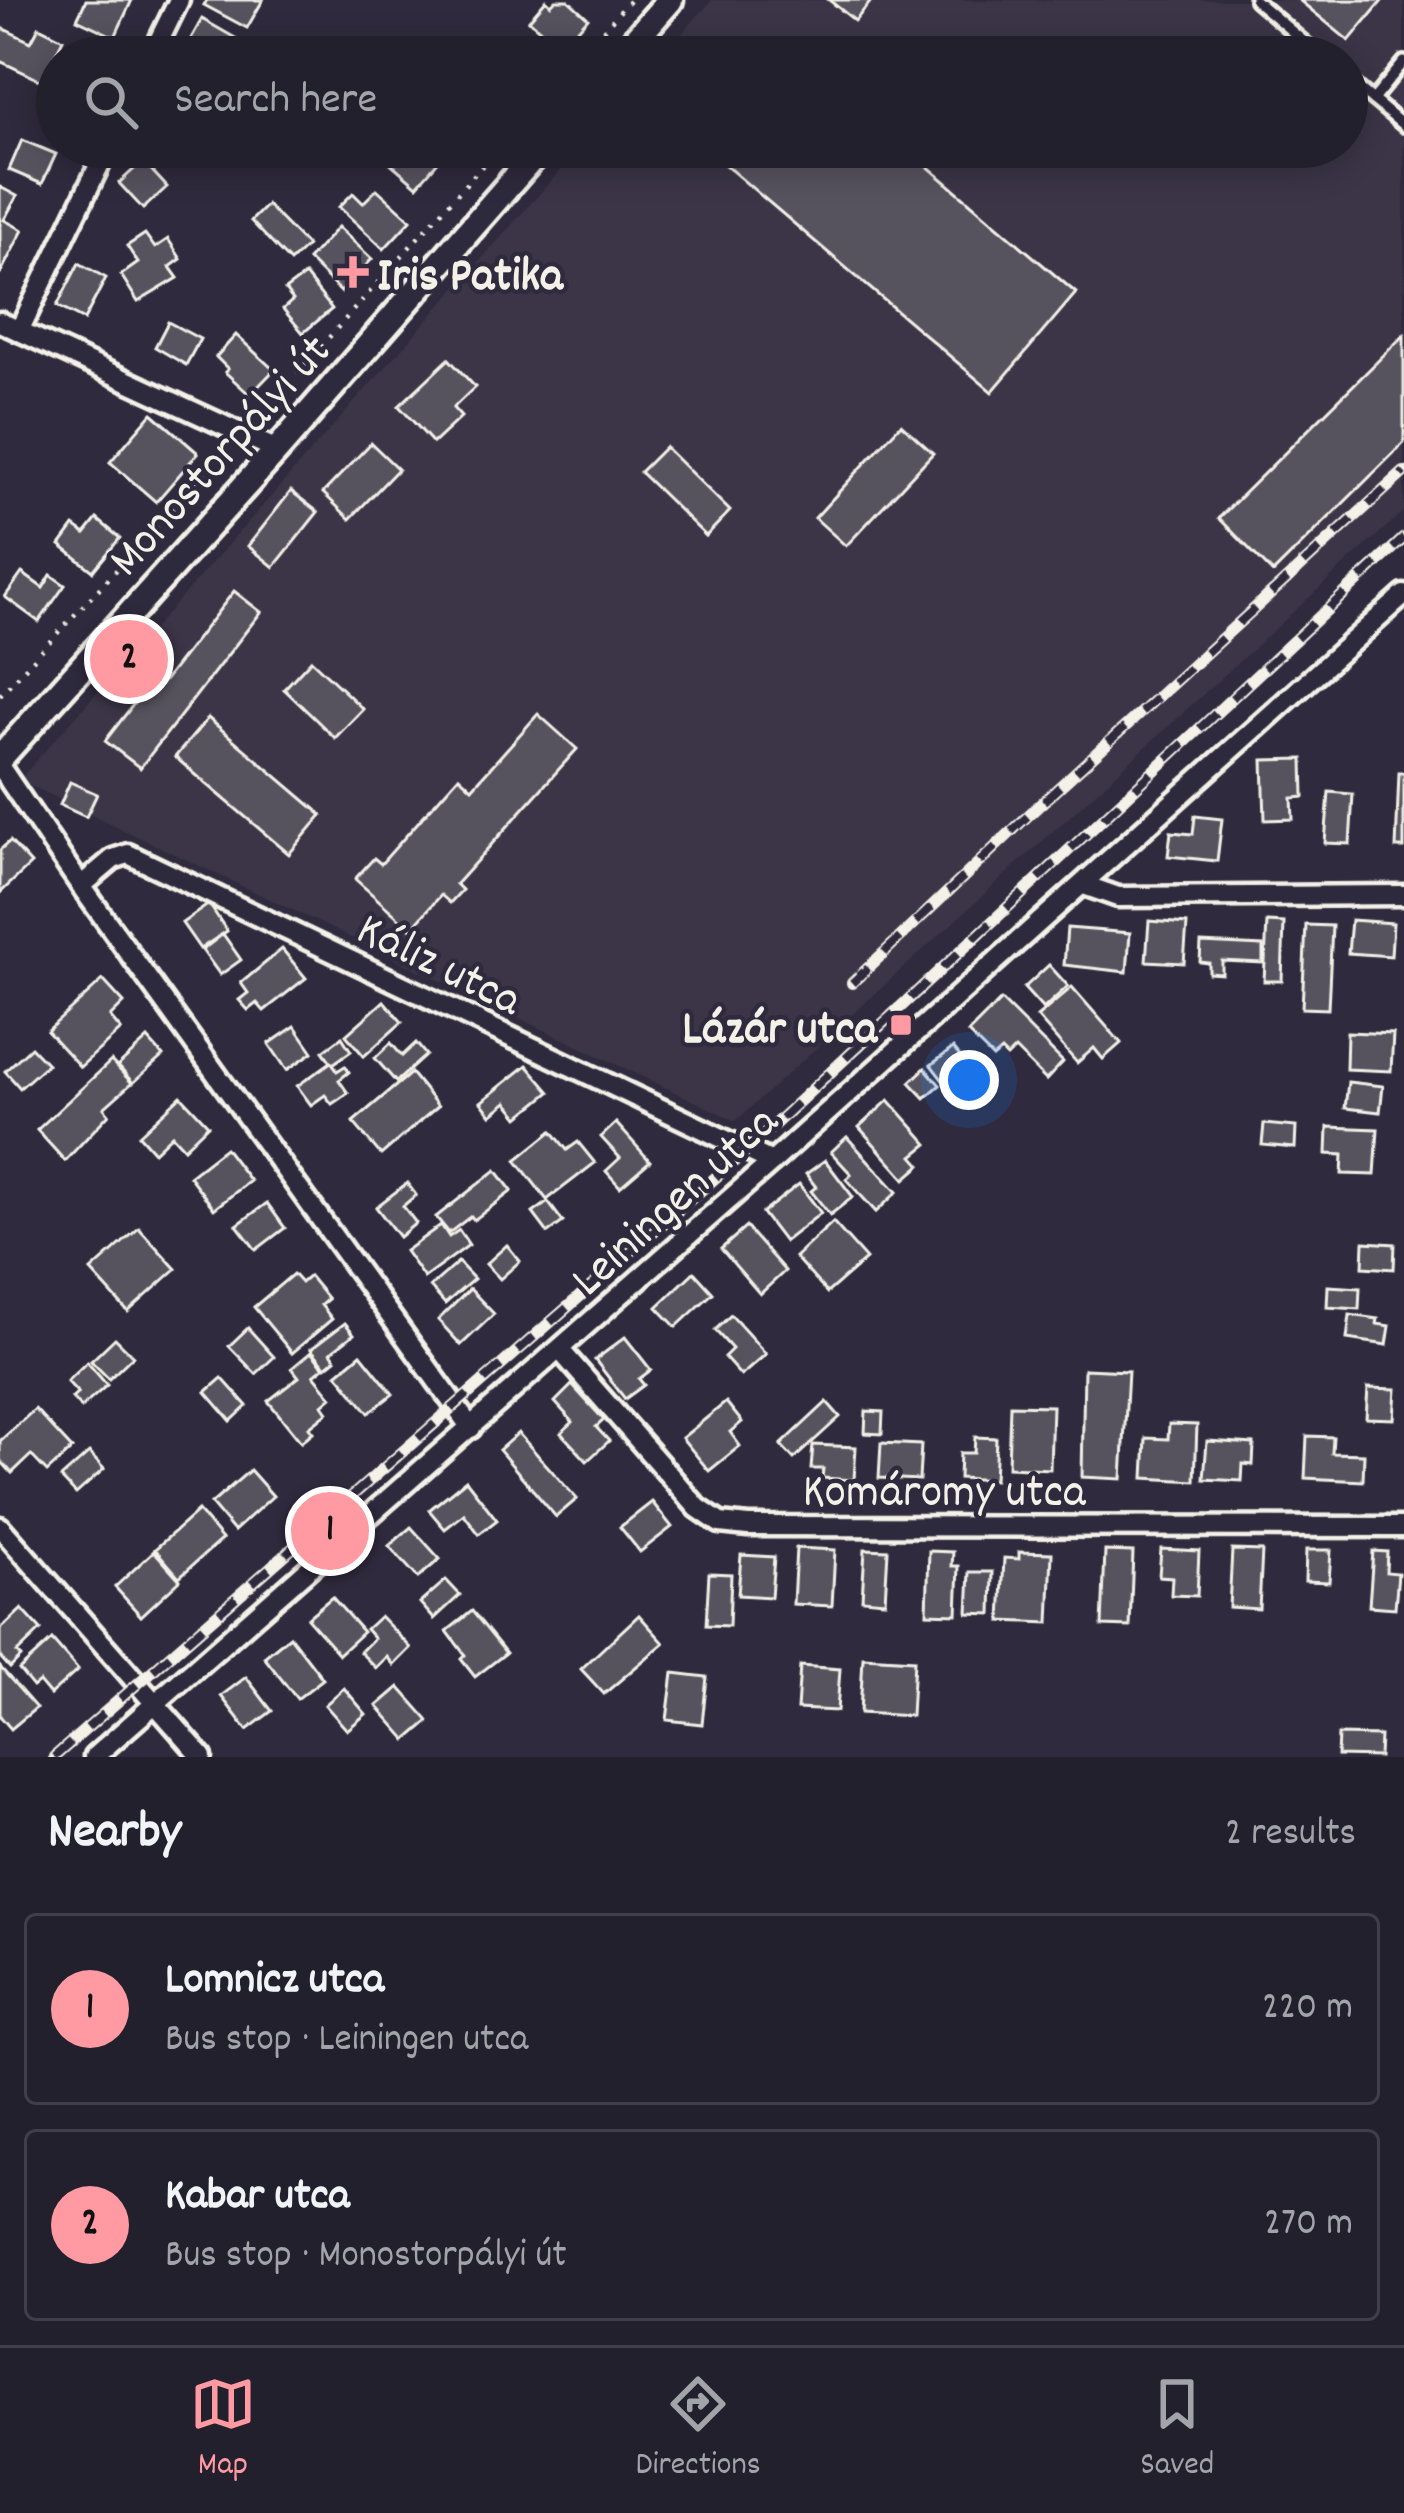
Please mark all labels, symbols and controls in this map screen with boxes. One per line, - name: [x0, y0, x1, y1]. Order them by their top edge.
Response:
- search box: [36, 36, 1368, 168]
- icon: search: [78, 69, 144, 135]
- text: Search here: [174, 70, 377, 134]
- place label: Iris Patika: [377, 245, 564, 314]
- marker: Iris Patika: [340, 259, 366, 285]
- street label: Monostorpályi út: [95, 322, 350, 595]
- pin: 2: [90, 614, 168, 704]
- street label: Káliz utca: [344, 898, 533, 1038]
- place label: Lázár utca: [682, 998, 878, 1067]
- marker: Lázár utca: [888, 1012, 914, 1038]
- your location: [939, 1050, 999, 1110]
- street label: Leiningen utca: [558, 1091, 797, 1316]
- street label: Komáromy utca: [802, 1461, 1087, 1530]
- pin: 1: [291, 1486, 369, 1576]
- text: Nearby: [48, 1799, 181, 1871]
- text: 2 results: [1225, 1808, 1356, 1863]
- text: Lomnicz utca: [165, 1950, 384, 2014]
- text: 1: [86, 1982, 94, 2037]
- text: 220 m: [1262, 1982, 1353, 2037]
- text: Bus stop · Leiningen utca: [165, 2014, 528, 2069]
- text: Kabar utca: [165, 2166, 350, 2230]
- text: 2: [81, 2198, 99, 2253]
- text: 270 m: [1264, 2198, 1353, 2253]
- text: Bus stop · Monostorpályi út: [165, 2230, 567, 2285]
- tab: Map: [190, 2371, 256, 2490]
- tab: Directions: [636, 2371, 761, 2490]
- tab: Saved: [1140, 2371, 1214, 2490]

